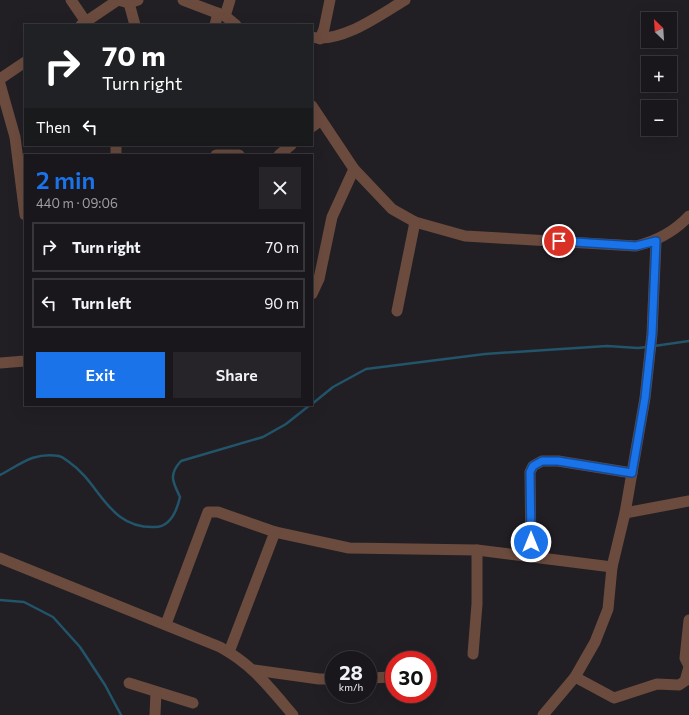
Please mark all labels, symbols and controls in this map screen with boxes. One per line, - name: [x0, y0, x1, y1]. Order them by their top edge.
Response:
- north arrow: [641, 12, 677, 48]
- map controls: [641, 12, 677, 136]
- text: 70 m: [102, 38, 166, 72]
- icon: right: [36, 40, 88, 92]
- button: +: [641, 56, 677, 92]
- text: Turn right: [102, 72, 182, 94]
- button: −: [641, 100, 677, 136]
- icon: left: [79, 116, 101, 138]
- text: Then: [36, 118, 71, 136]
- text: 2 min: [36, 165, 95, 194]
- button: close: [259, 167, 301, 209]
- text: 440 m · 09:06: [36, 195, 118, 211]
- pin: [542, 224, 576, 258]
- icon: arrive: [548, 230, 570, 252]
- icon: right: [38, 236, 60, 258]
- text: Turn right: [72, 238, 141, 256]
- text: 70 m: [265, 238, 299, 256]
- icon: left: [38, 292, 60, 314]
- text: Turn left: [72, 294, 131, 312]
- text: 90 m: [264, 294, 299, 312]
- button: Exit: [36, 352, 165, 398]
- button: Share: [173, 352, 301, 398]
- position arrow: [510, 521, 552, 563]
- speed limit sign: 30: [385, 651, 437, 703]
- text: 28: [339, 660, 363, 684]
- text: km/h: [339, 681, 363, 693]

